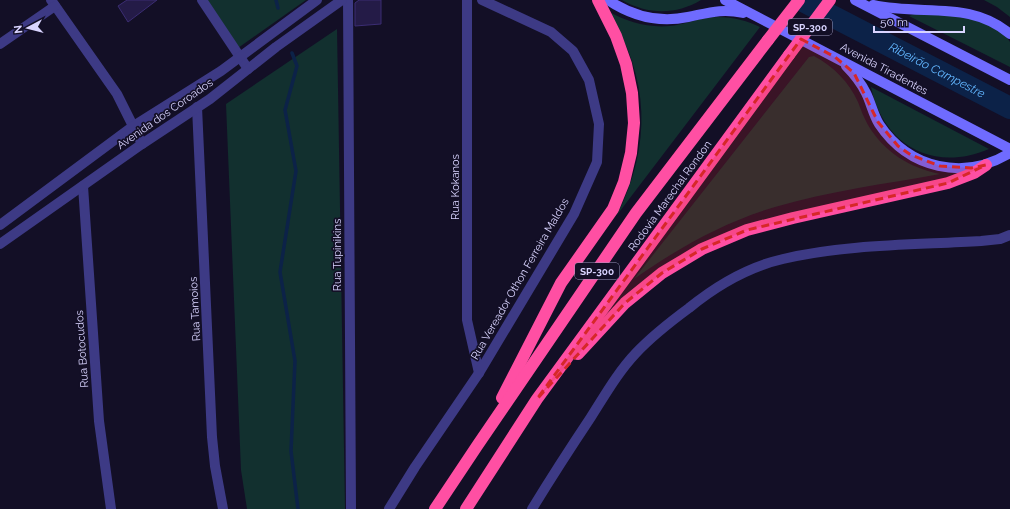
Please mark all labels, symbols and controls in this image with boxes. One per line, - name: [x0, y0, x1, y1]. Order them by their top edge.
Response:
- north arrow: [8, 8, 48, 48]
- scale bar: [874, 8, 964, 34]
- text: 50 m: [880, 15, 908, 29]
- road number: SP-300: [788, 19, 832, 35]
- text: N: [12, 24, 26, 34]
- street label: Avenida Tiradentes: [838, 40, 930, 98]
- water label: Ribeirão Campestre: [887, 40, 988, 101]
- street label: Avenida dos Coroados: [115, 76, 215, 152]
- street label: Rodovia Marechal Rondon: [626, 138, 714, 254]
- street label: Rua Kokanos: [449, 154, 462, 220]
- street label: Rua Vereador Othon Ferreira Maldos: [468, 196, 572, 362]
- street label: Rua Tupinikins: [331, 219, 344, 291]
- road number: SP-300: [575, 263, 619, 279]
- street label: Rua Tamoios: [187, 276, 203, 342]
- street label: Rua Botocudos: [73, 310, 91, 388]

